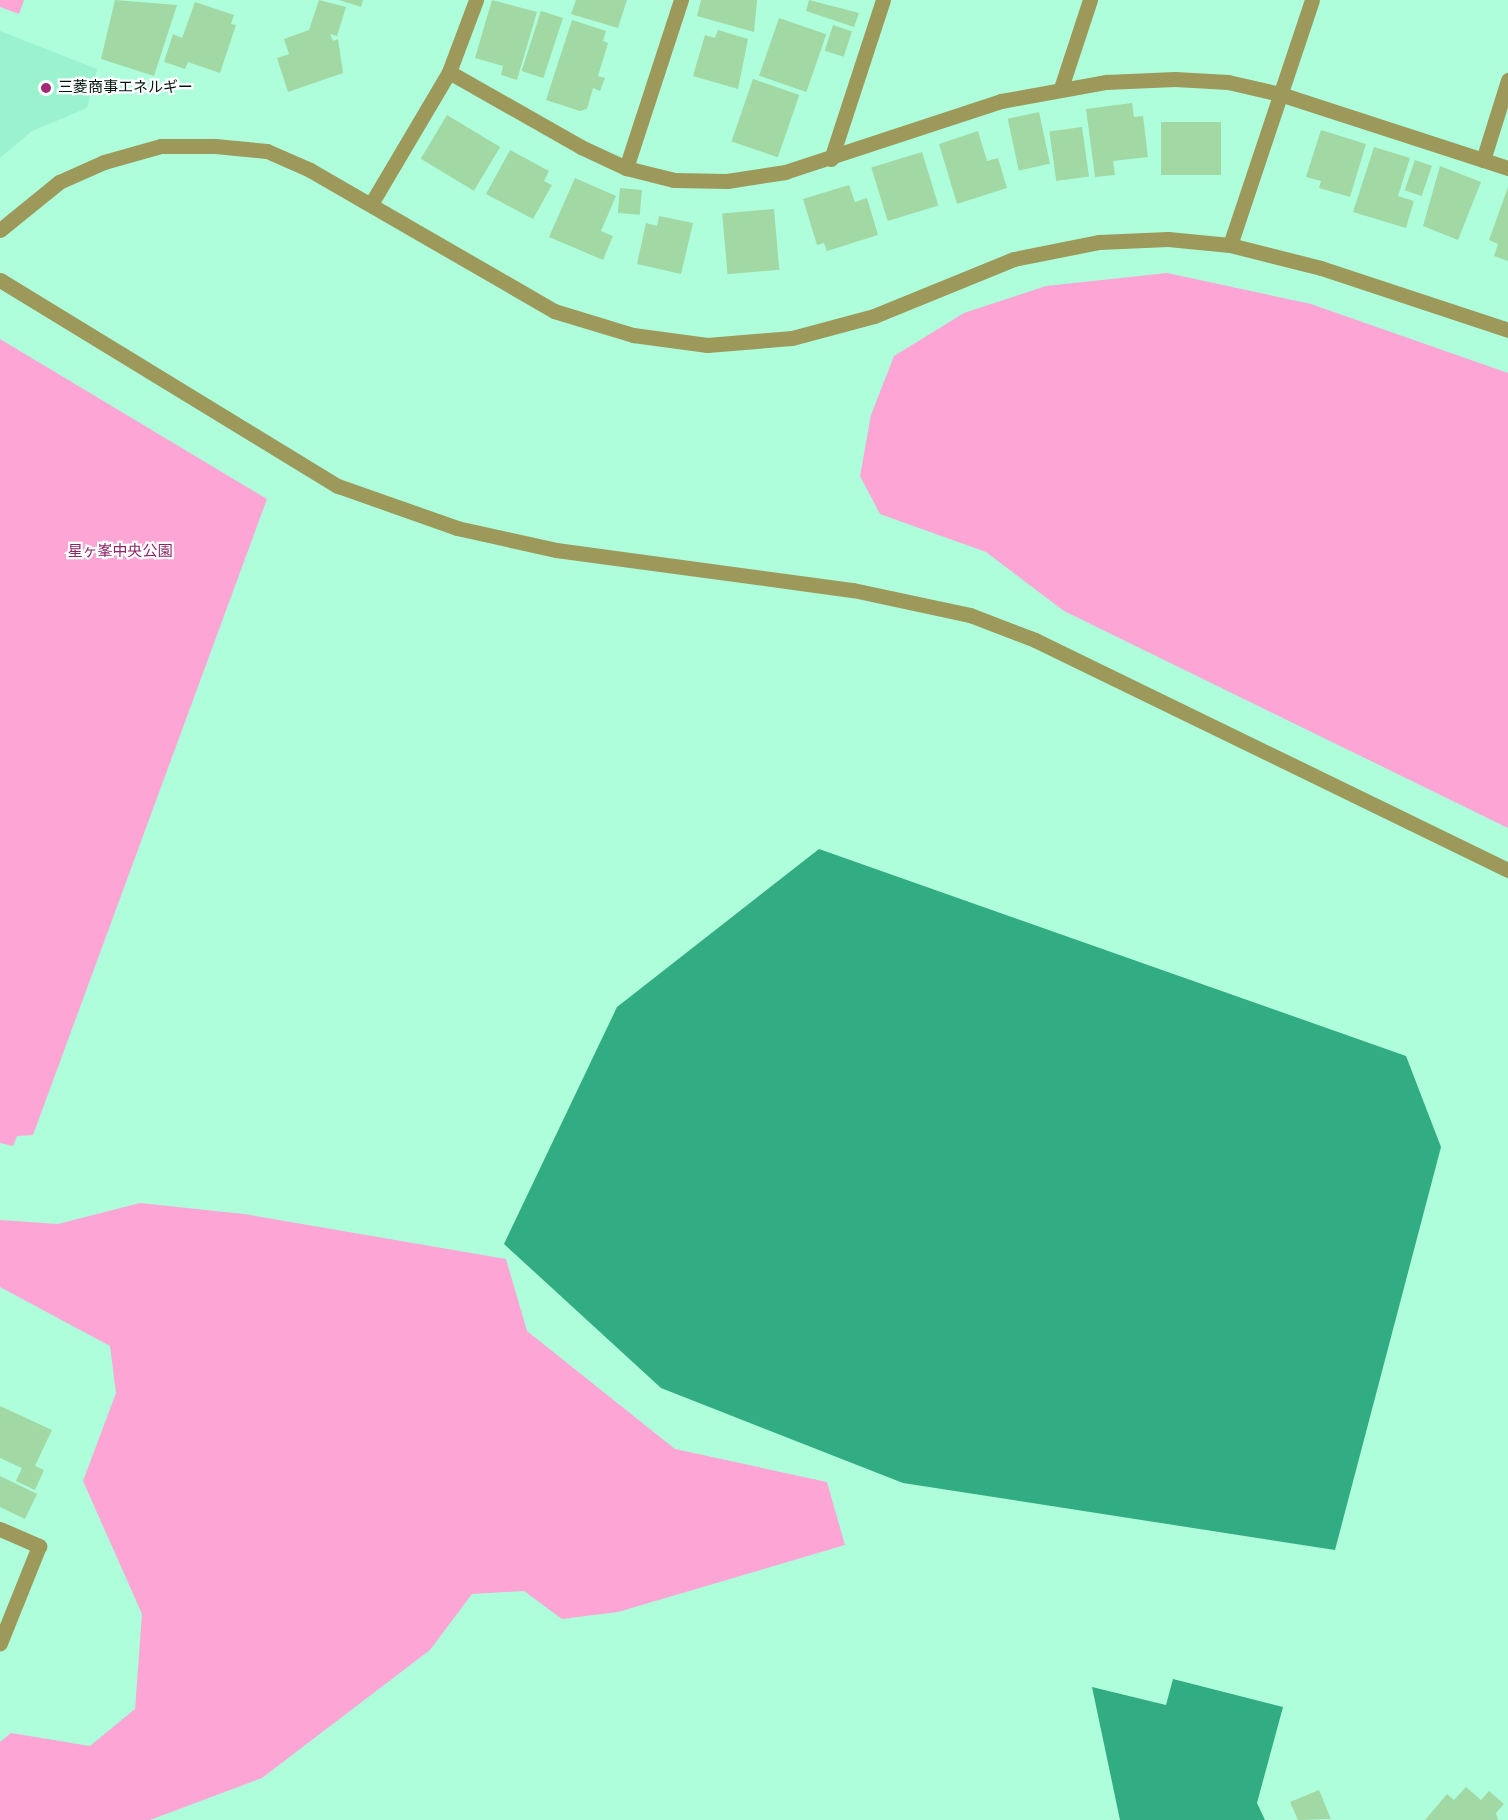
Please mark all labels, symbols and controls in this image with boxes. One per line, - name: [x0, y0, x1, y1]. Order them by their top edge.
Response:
- place label: 三菱商事エネルギー: [58, 79, 193, 97]
- marker: 三菱商事エネルギー: [39, 81, 53, 95]
- park label: 星ヶ峯中央公園: [68, 543, 172, 561]

